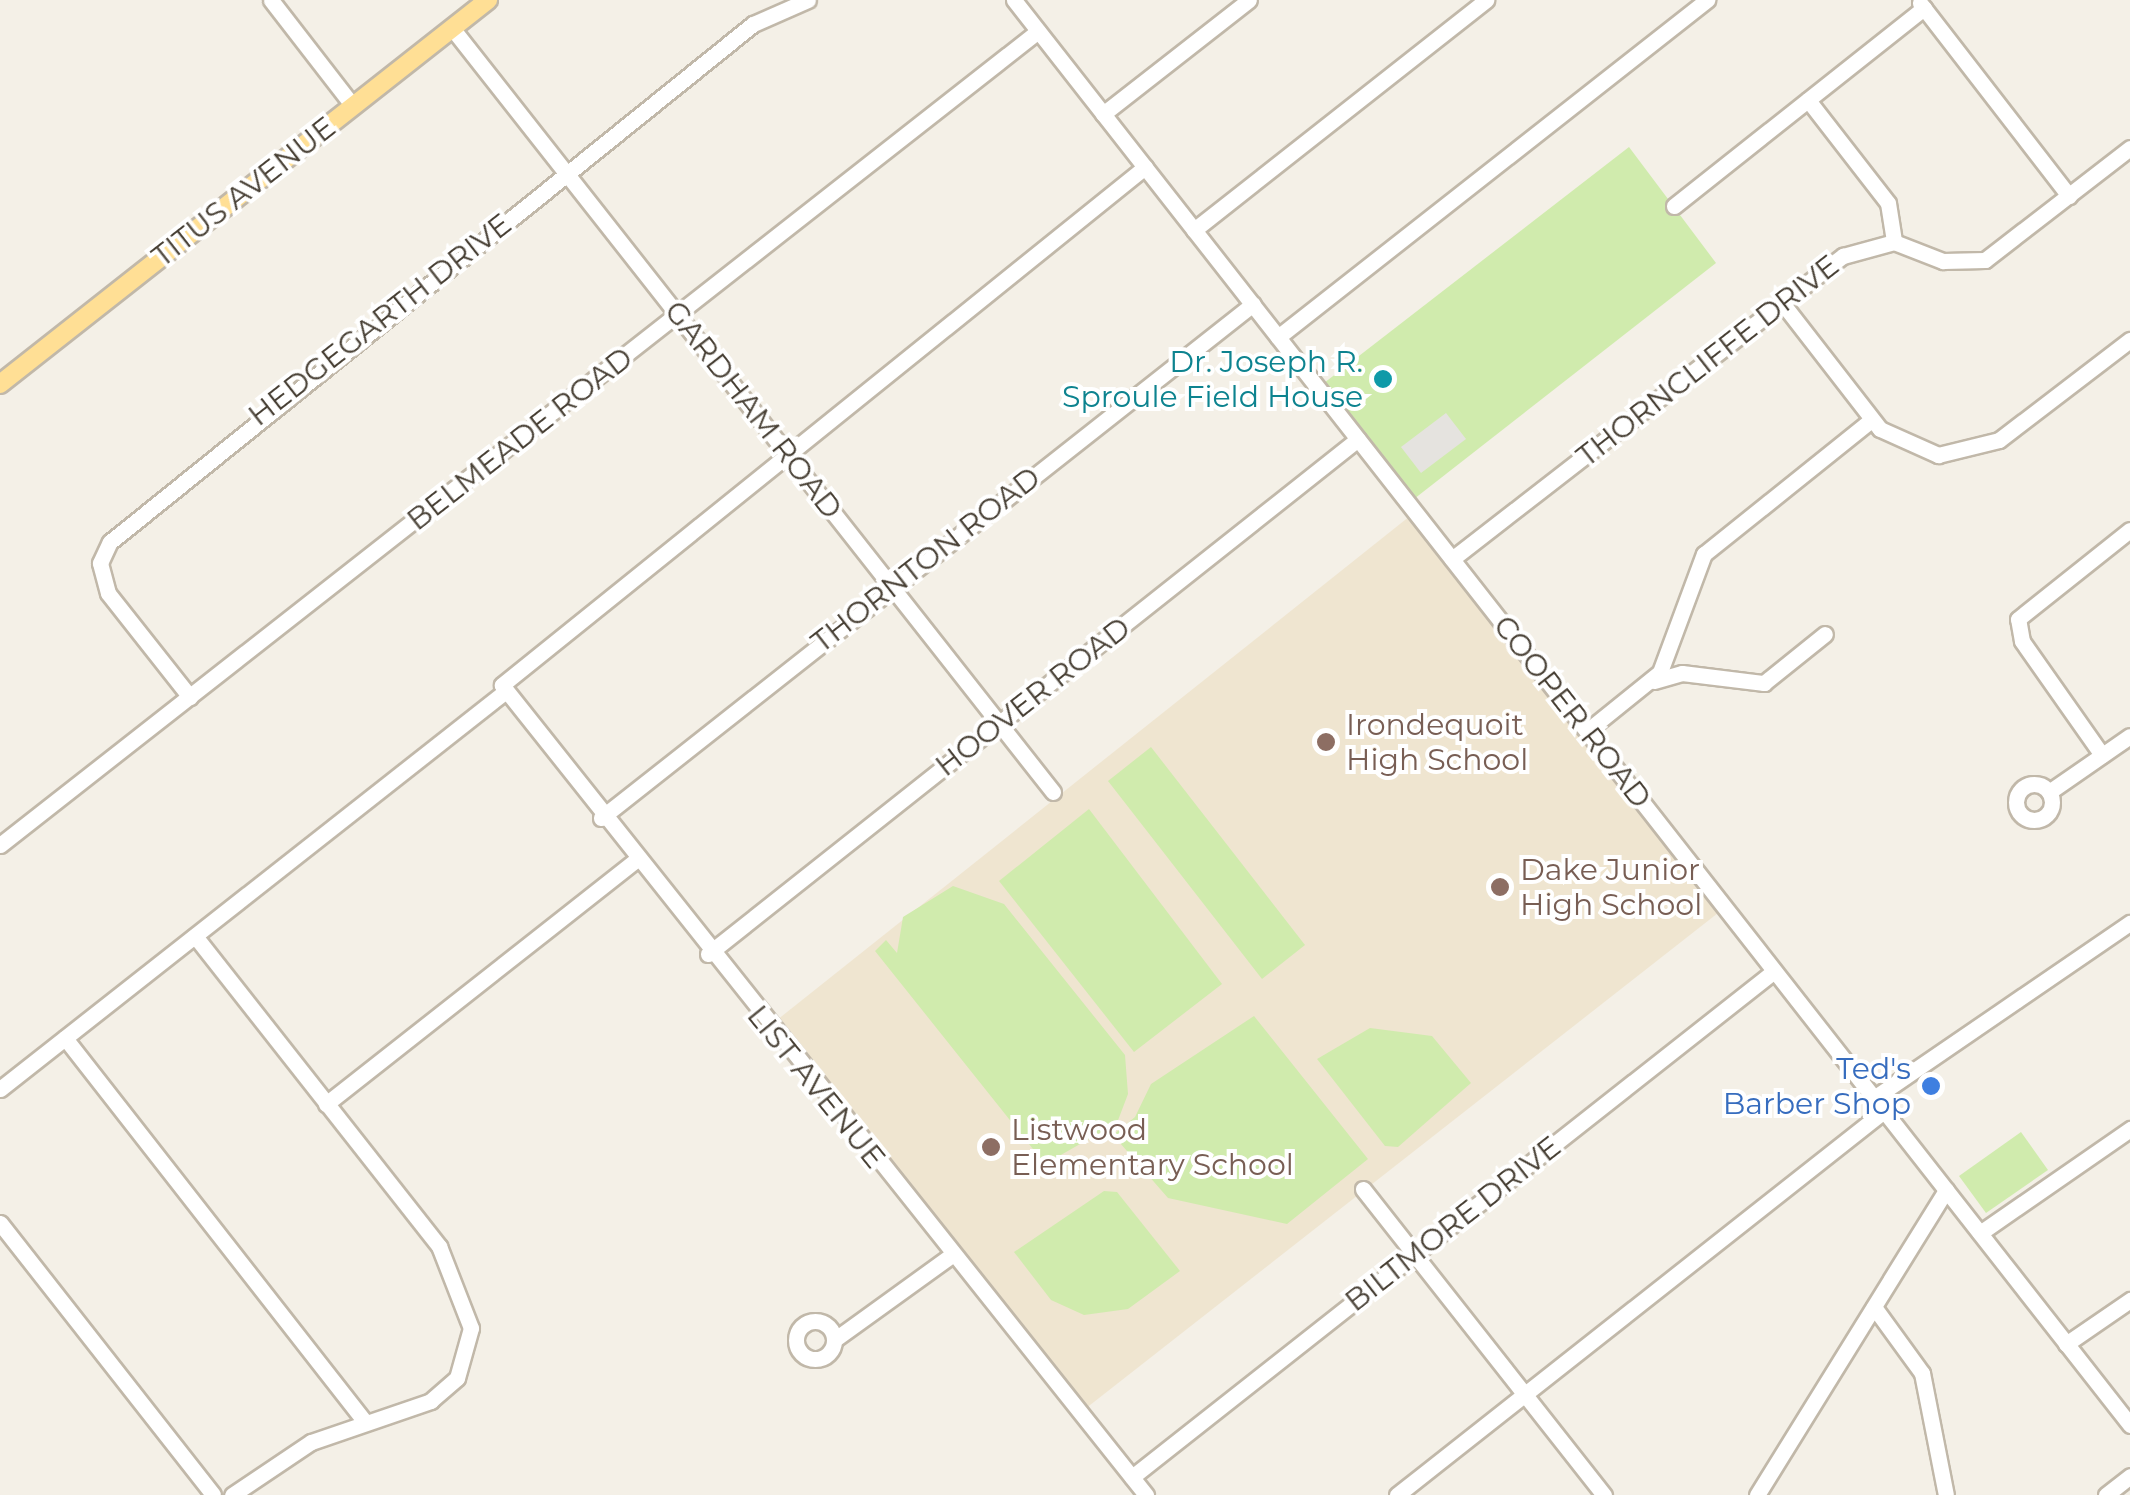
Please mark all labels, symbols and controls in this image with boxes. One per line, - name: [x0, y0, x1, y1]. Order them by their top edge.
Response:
- street label: TITUS AVENUE: [145, 109, 343, 275]
- street label: HEDGEGARTH DRIVE: [241, 206, 519, 434]
- street label: THORNCLIFFE DRIVE: [1570, 248, 1846, 474]
- street label: GARDHAM ROAD: [657, 294, 849, 526]
- street label: BELMEADE ROAD: [400, 340, 640, 538]
- place label: Dr. Joseph R. Sproule Field House: [1062, 344, 1363, 414]
- marker: Dr. Joseph R. Sproule Field House: [1372, 368, 1394, 390]
- street label: THORNTON ROAD: [805, 460, 1047, 660]
- street label: COOPER ROAD: [1486, 609, 1658, 815]
- street label: HOOVER ROAD: [929, 610, 1137, 784]
- place label: Irondequoit High School: [1346, 707, 1528, 778]
- marker: Irondequoit High School: [1315, 731, 1337, 753]
- place label: Dake Junior High School: [1520, 852, 1702, 922]
- marker: Dake Junior High School: [1489, 876, 1511, 898]
- street label: LIST AVENUE: [739, 998, 893, 1176]
- place label: Ted's Barber Shop: [1723, 1051, 1911, 1122]
- marker: Ted's Barber Shop: [1920, 1075, 1942, 1097]
- place label: Listwood Elementary School: [1011, 1112, 1294, 1182]
- street label: BILTMORE DRIVE: [1338, 1129, 1568, 1319]
- marker: Listwood Elementary School: [980, 1136, 1002, 1158]

